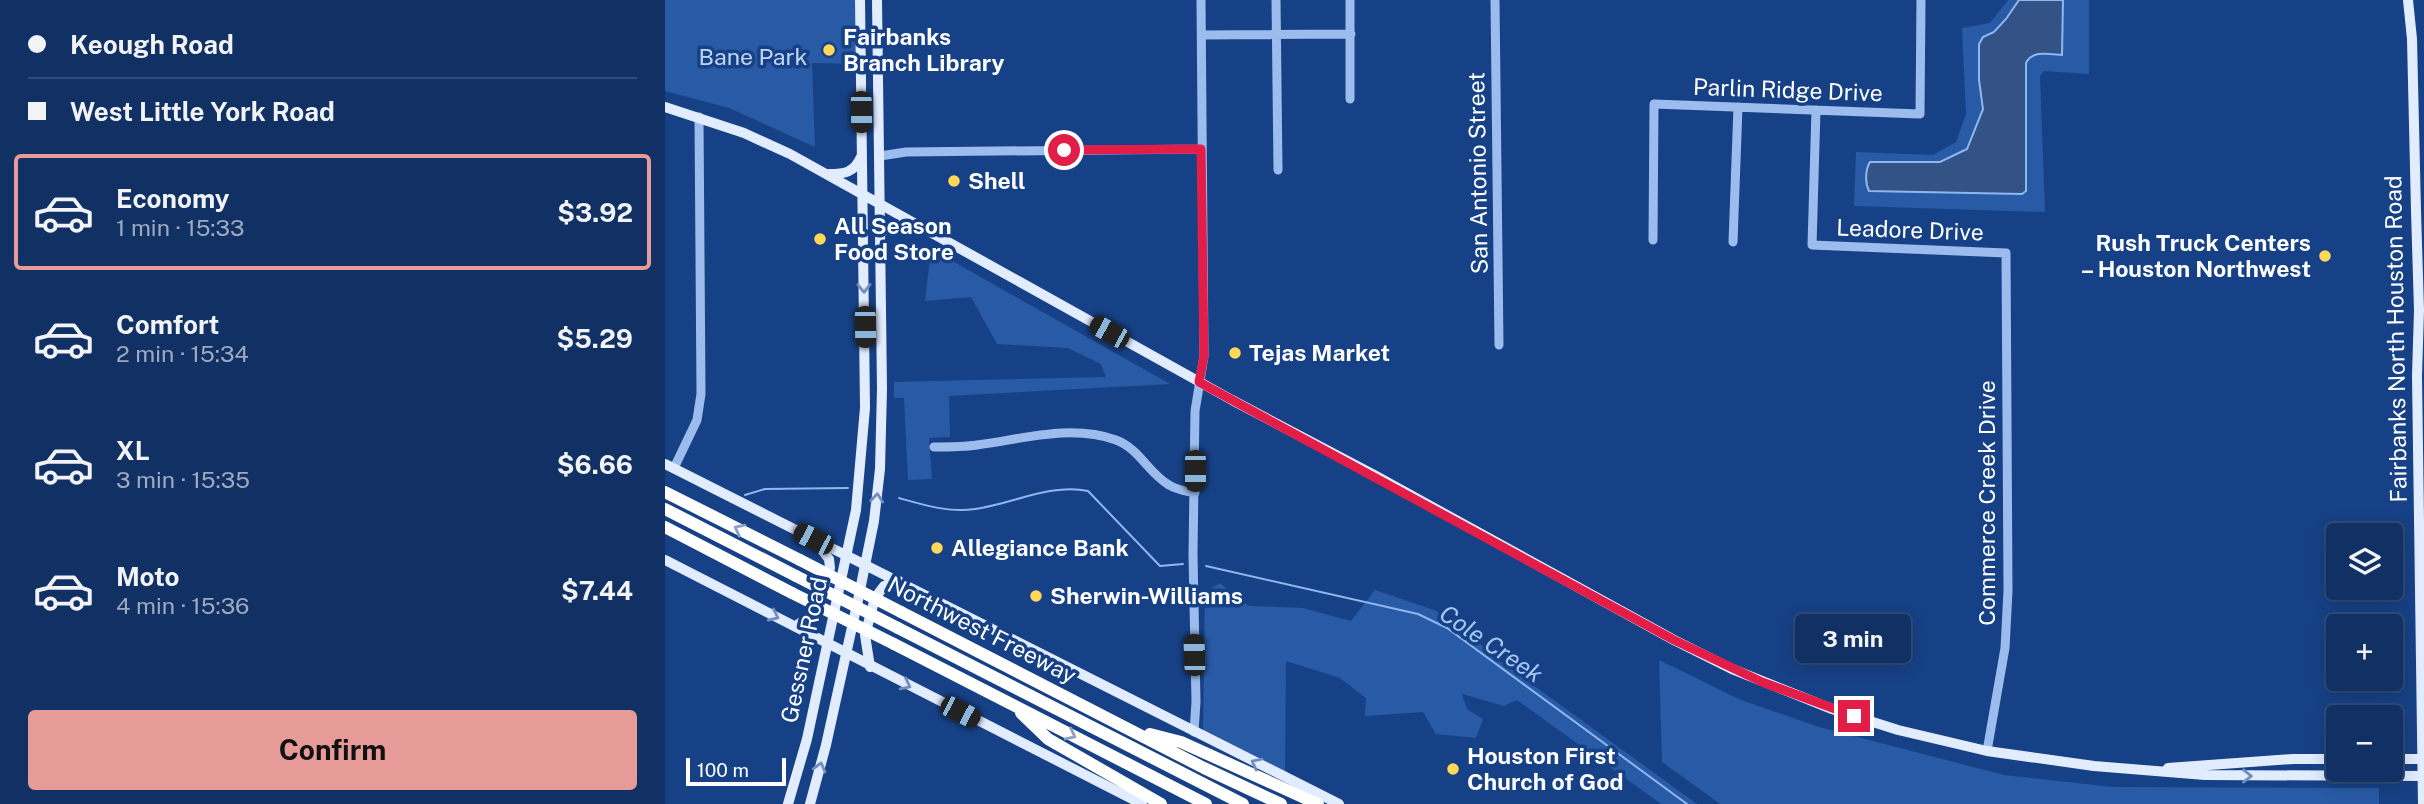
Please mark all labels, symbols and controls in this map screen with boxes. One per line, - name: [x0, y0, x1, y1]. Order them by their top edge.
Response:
- place label: Fairbanks Branch Library: [843, 23, 1004, 76]
- text: Keough Road: [70, 29, 234, 60]
- marker: Fairbanks Branch Library: [821, 42, 837, 58]
- park label: Bane Park: [699, 43, 808, 70]
- street label: San Antonio Street: [1462, 72, 1493, 274]
- street label: Parlin Ridge Drive: [1693, 73, 1883, 106]
- car: [851, 91, 872, 133]
- text: West Little York Road: [70, 96, 335, 127]
- route start: [1048, 134, 1080, 166]
- place label: Shell: [968, 167, 1026, 194]
- marker: Shell: [946, 173, 962, 189]
- street label: Fairbanks North Houston Road: [2379, 175, 2412, 503]
- icon: car: [32, 181, 95, 244]
- text: Economy: [116, 183, 229, 214]
- text: $3.92: [557, 197, 633, 228]
- place label: All Season Food Store: [834, 212, 954, 265]
- street label: Leadore Drive: [1836, 213, 1984, 246]
- text: 1 min · 15:33: [116, 214, 244, 241]
- place label: Rush Truck Centers – Houston Northwest: [2081, 229, 2311, 282]
- marker: All Season Food Store: [812, 231, 828, 247]
- marker: Rush Truck Centers – Houston Northwest: [2317, 248, 2333, 264]
- one-way arrow: [856, 283, 872, 294]
- car: [855, 306, 876, 348]
- icon: car: [32, 307, 95, 370]
- text: Comfort: [116, 309, 219, 340]
- car: [1086, 313, 1133, 351]
- text: $5.29: [557, 323, 633, 354]
- place label: Tejas Market: [1249, 339, 1390, 366]
- text: 2 min · 15:34: [116, 340, 249, 367]
- marker: Tejas Market: [1227, 345, 1243, 361]
- street label: Commerce Creek Drive: [1973, 380, 2000, 626]
- icon: car: [32, 433, 95, 496]
- text: XL: [116, 435, 150, 466]
- text: $6.66: [557, 449, 633, 480]
- car: [1185, 450, 1206, 492]
- text: 3 min · 15:35: [116, 466, 250, 493]
- one-way arrow: [869, 493, 884, 504]
- car: [790, 520, 837, 558]
- map controls: [2326, 523, 2403, 782]
- button: layers: [2326, 523, 2403, 600]
- one-way arrow: [734, 524, 746, 538]
- place label: Allegiance Bank: [951, 534, 1129, 561]
- marker: Allegiance Bank: [929, 540, 945, 556]
- icon: car: [32, 559, 95, 622]
- text: Moto: [116, 561, 179, 592]
- street label: Northwest Freeway: [883, 570, 1081, 689]
- text: $7.44: [561, 575, 633, 606]
- street label: Gessner Road: [775, 575, 832, 725]
- place label: Sherwin-Williams: [1050, 582, 1243, 609]
- marker: Sherwin-Williams: [1028, 588, 1044, 604]
- text: 4 min · 15:36: [116, 592, 249, 619]
- water label: Cole Creek: [1435, 599, 1548, 688]
- one-way arrow: [767, 608, 780, 622]
- callout: 3 min: [1796, 614, 1912, 664]
- button: +: [2326, 614, 2403, 691]
- text: 3 min: [1823, 625, 1883, 652]
- car: [1183, 634, 1206, 676]
- one-way arrow: [899, 677, 911, 690]
- car: [937, 693, 984, 731]
- route end: [1838, 700, 1870, 732]
- button: −: [2326, 705, 2403, 782]
- button: Confirm: [28, 710, 637, 790]
- one-way arrow: [1064, 726, 1076, 740]
- place label: Houston First Church of God: [1467, 742, 1623, 795]
- scale bar: [686, 755, 786, 787]
- one-way arrow: [1251, 758, 1263, 772]
- text: 100 m: [697, 759, 749, 781]
- one-way arrow: [812, 761, 826, 773]
- marker: Houston First Church of God: [1445, 761, 1461, 777]
- one-way arrow: [2242, 768, 2253, 784]

